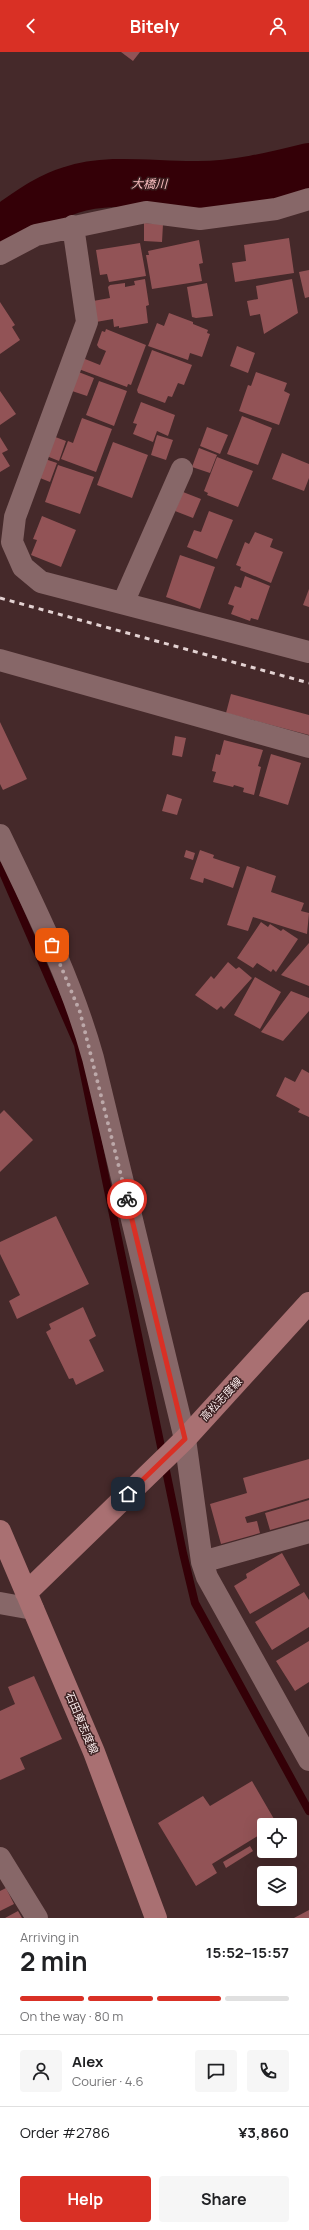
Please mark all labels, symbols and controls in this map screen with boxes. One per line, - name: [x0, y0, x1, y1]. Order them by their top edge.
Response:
- text: Bitely: [130, 14, 179, 38]
- icon: back: [20, 15, 42, 37]
- icon: person: [267, 15, 289, 37]
- water label: 大橋川: [131, 175, 169, 192]
- pin: [35, 928, 69, 962]
- icon: bag: [41, 934, 63, 956]
- courier: [107, 1179, 147, 1219]
- icon: bike: [116, 1188, 138, 1210]
- street label: 高松志度線: [196, 1373, 245, 1424]
- pin: [111, 1477, 145, 1511]
- icon: home: [117, 1483, 139, 1505]
- street label: 石田東志度線: [63, 1689, 102, 1756]
- map controls: [257, 1818, 297, 1906]
- button: locate: [257, 1818, 297, 1858]
- button: layers: [257, 1866, 297, 1906]
- text: Arriving in: [20, 1928, 79, 1946]
- text: 15:52–15:57: [206, 1942, 289, 1963]
- text: 2 min: [20, 1943, 88, 1979]
- text: On the way · 80 m: [20, 2007, 123, 2025]
- button: person: [20, 2050, 62, 2092]
- button: chat: [195, 2050, 237, 2092]
- button: phone: [247, 2050, 289, 2092]
- text: Alex: [72, 2051, 103, 2072]
- text: Courier · 4.6: [72, 2072, 144, 2090]
- text: Order #2786: [20, 2122, 110, 2143]
- text: ¥3,860: [238, 2122, 289, 2143]
- button: Help: [20, 2176, 151, 2222]
- button: Share: [159, 2176, 289, 2222]

